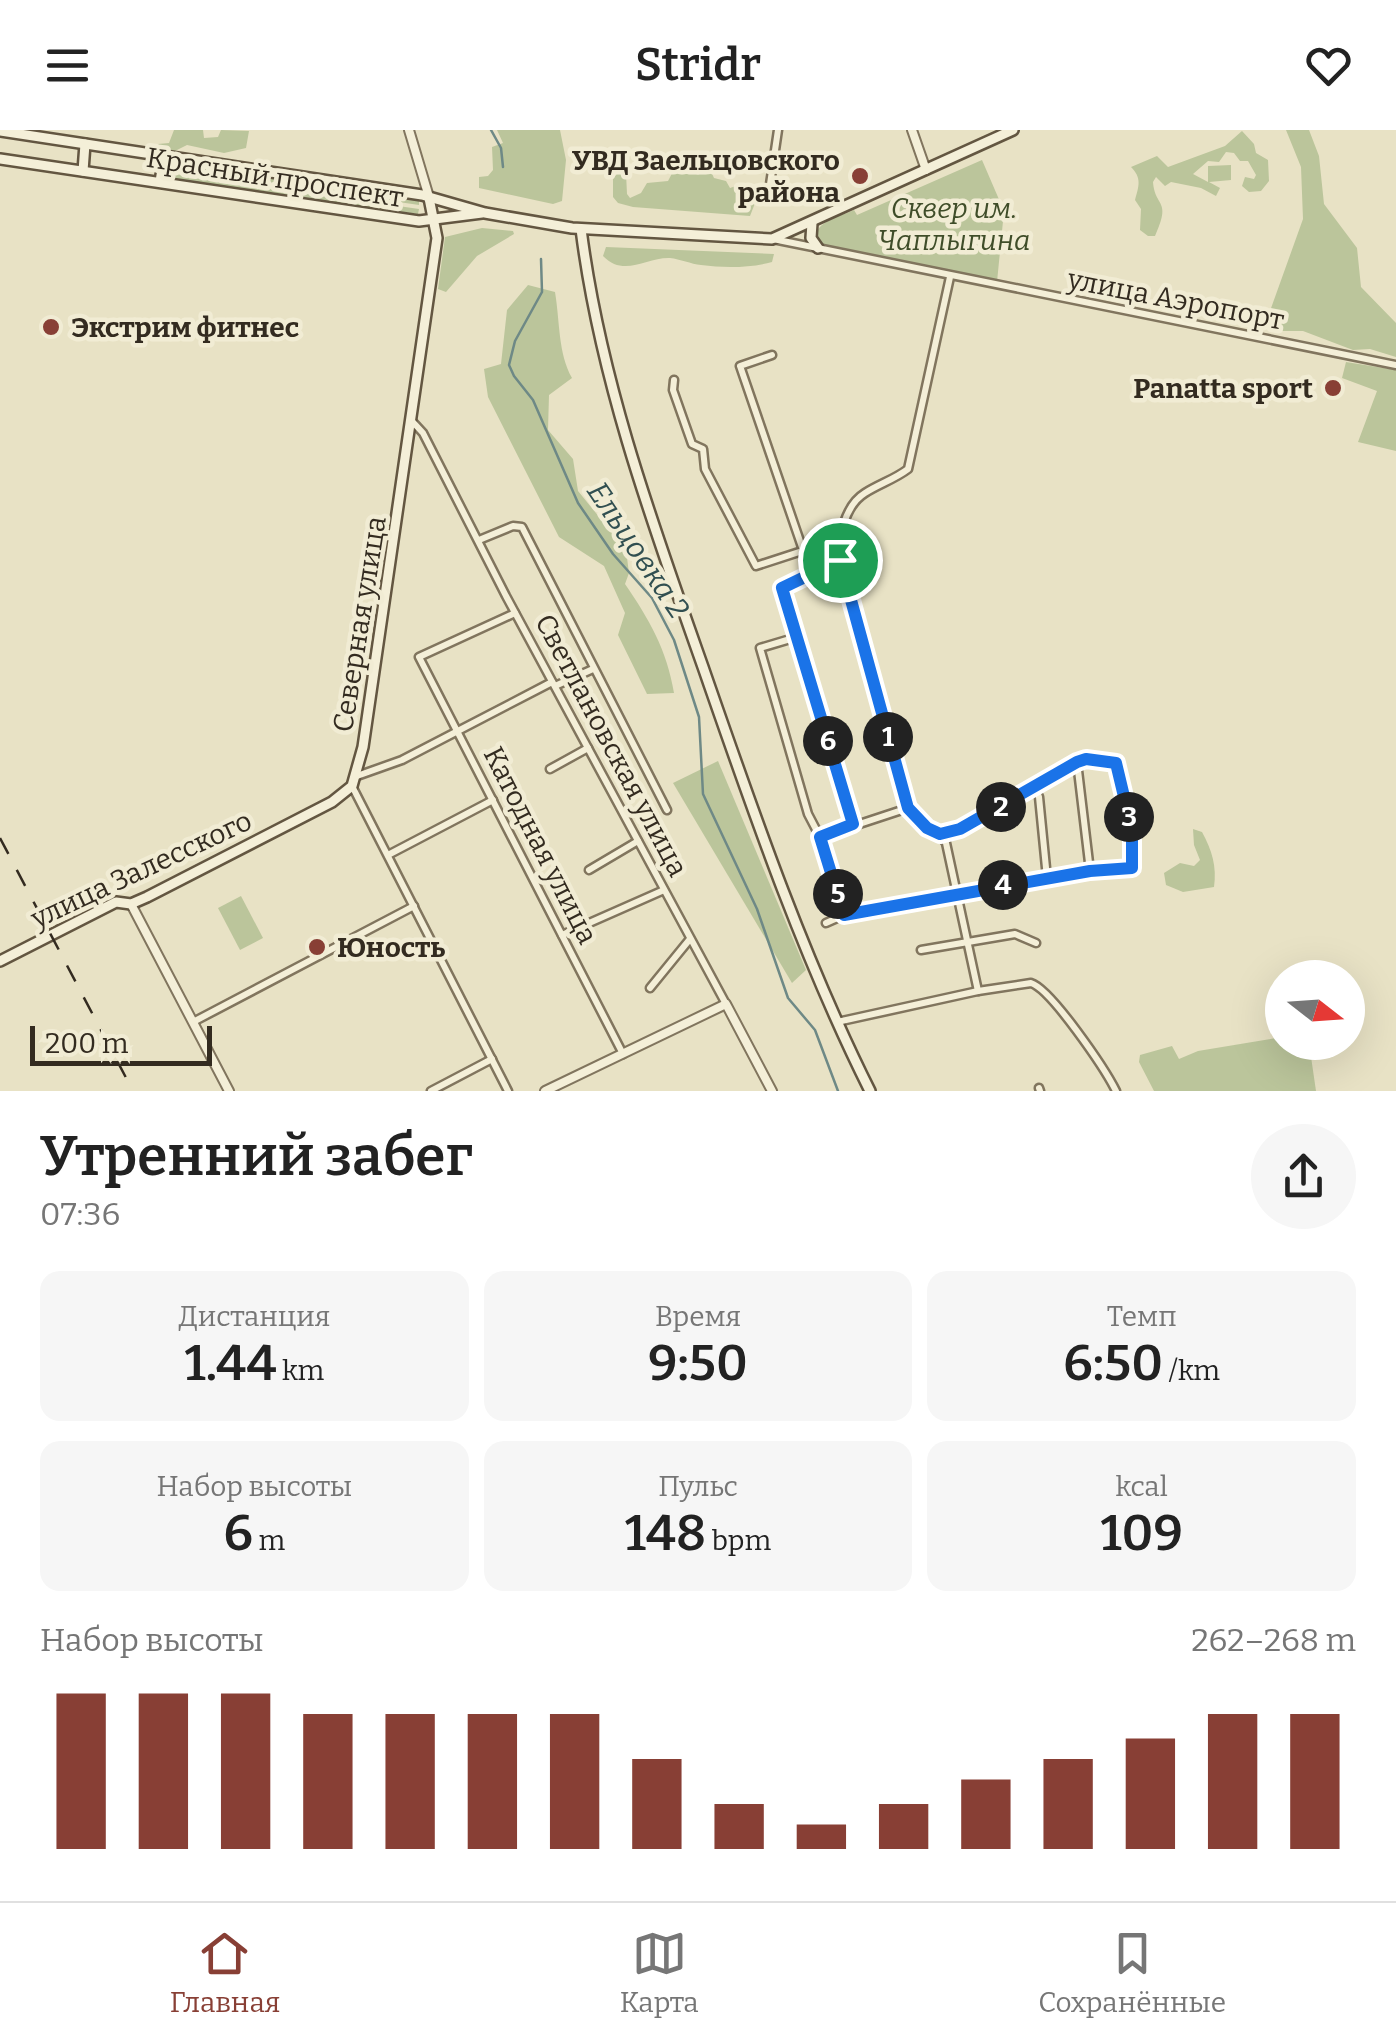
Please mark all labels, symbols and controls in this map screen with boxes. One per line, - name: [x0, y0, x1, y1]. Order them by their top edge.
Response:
- icon: menu: [40, 38, 95, 93]
- text: Stridr: [635, 38, 761, 92]
- icon: heart: [1301, 38, 1356, 93]
- street label: Красный проспект: [144, 141, 406, 214]
- place label: УВД Заельцовского района: [572, 144, 840, 209]
- marker: УВД Заельцовского района: [849, 165, 871, 187]
- park label: Сквер им. Чаплыгина: [878, 192, 1030, 257]
- street label: улица Аэропорт: [1064, 262, 1287, 337]
- place label: Экстрим фитнес: [71, 311, 299, 344]
- marker: Экстрим фитнес: [40, 316, 62, 338]
- place label: Panatta sport: [1133, 372, 1313, 405]
- marker: Panatta sport: [1322, 377, 1344, 399]
- water label: Ельцовка 2: [579, 475, 697, 625]
- street label: Северная улица: [326, 514, 393, 734]
- pin: [798, 518, 883, 603]
- icon: arrive: [813, 533, 868, 588]
- street label: Светлановская улица: [528, 608, 695, 882]
- pin: 1: [863, 712, 913, 762]
- pin: 6: [803, 716, 853, 766]
- text: 1: [882, 720, 894, 753]
- text: 6: [820, 724, 836, 757]
- street label: Катодная улица: [477, 741, 604, 949]
- pin: 2: [976, 782, 1026, 832]
- text: 2: [993, 790, 1009, 823]
- pin: 3: [1104, 792, 1154, 842]
- text: 3: [1121, 800, 1137, 833]
- street label: улица Залесского: [25, 804, 257, 935]
- pin: 4: [978, 860, 1028, 910]
- text: 4: [994, 868, 1012, 901]
- pin: 5: [813, 869, 863, 919]
- text: 5: [830, 877, 846, 910]
- place label: Юность: [337, 931, 445, 964]
- marker: Юность: [306, 936, 328, 958]
- north arrow: [1265, 960, 1365, 1060]
- map controls: [1265, 960, 1365, 1060]
- scale bar: [30, 1021, 212, 1066]
- text: 200 m: [45, 1027, 128, 1060]
- text: Утренний забег: [40, 1124, 473, 1190]
- button: share: [1251, 1124, 1356, 1229]
- text: 07:36: [40, 1195, 120, 1233]
- text: Дистанция: [178, 1300, 330, 1333]
- text: Время: [655, 1300, 741, 1333]
- text: Темп: [1107, 1300, 1177, 1333]
- text: 1.44: [184, 1333, 277, 1393]
- text: 9:50: [648, 1333, 748, 1393]
- text: 6:50: [1063, 1333, 1163, 1393]
- text: km: [277, 1354, 324, 1387]
- text: /km: [1163, 1354, 1220, 1387]
- text: Набор высоты: [157, 1470, 352, 1503]
- text: Пульс: [658, 1470, 738, 1503]
- text: kcal: [1116, 1470, 1168, 1503]
- text: 6: [223, 1503, 253, 1563]
- text: 148: [625, 1503, 706, 1563]
- text: 109: [1100, 1503, 1183, 1563]
- text: m: [253, 1524, 285, 1557]
- text: bpm: [706, 1524, 771, 1557]
- text: Набор высоты: [40, 1621, 264, 1659]
- text: 262–268 m: [1191, 1621, 1356, 1659]
- tab: Главная: [170, 1926, 280, 2019]
- tab: Карта: [620, 1926, 699, 2019]
- tab: Сохранённые: [1038, 1926, 1226, 2019]

